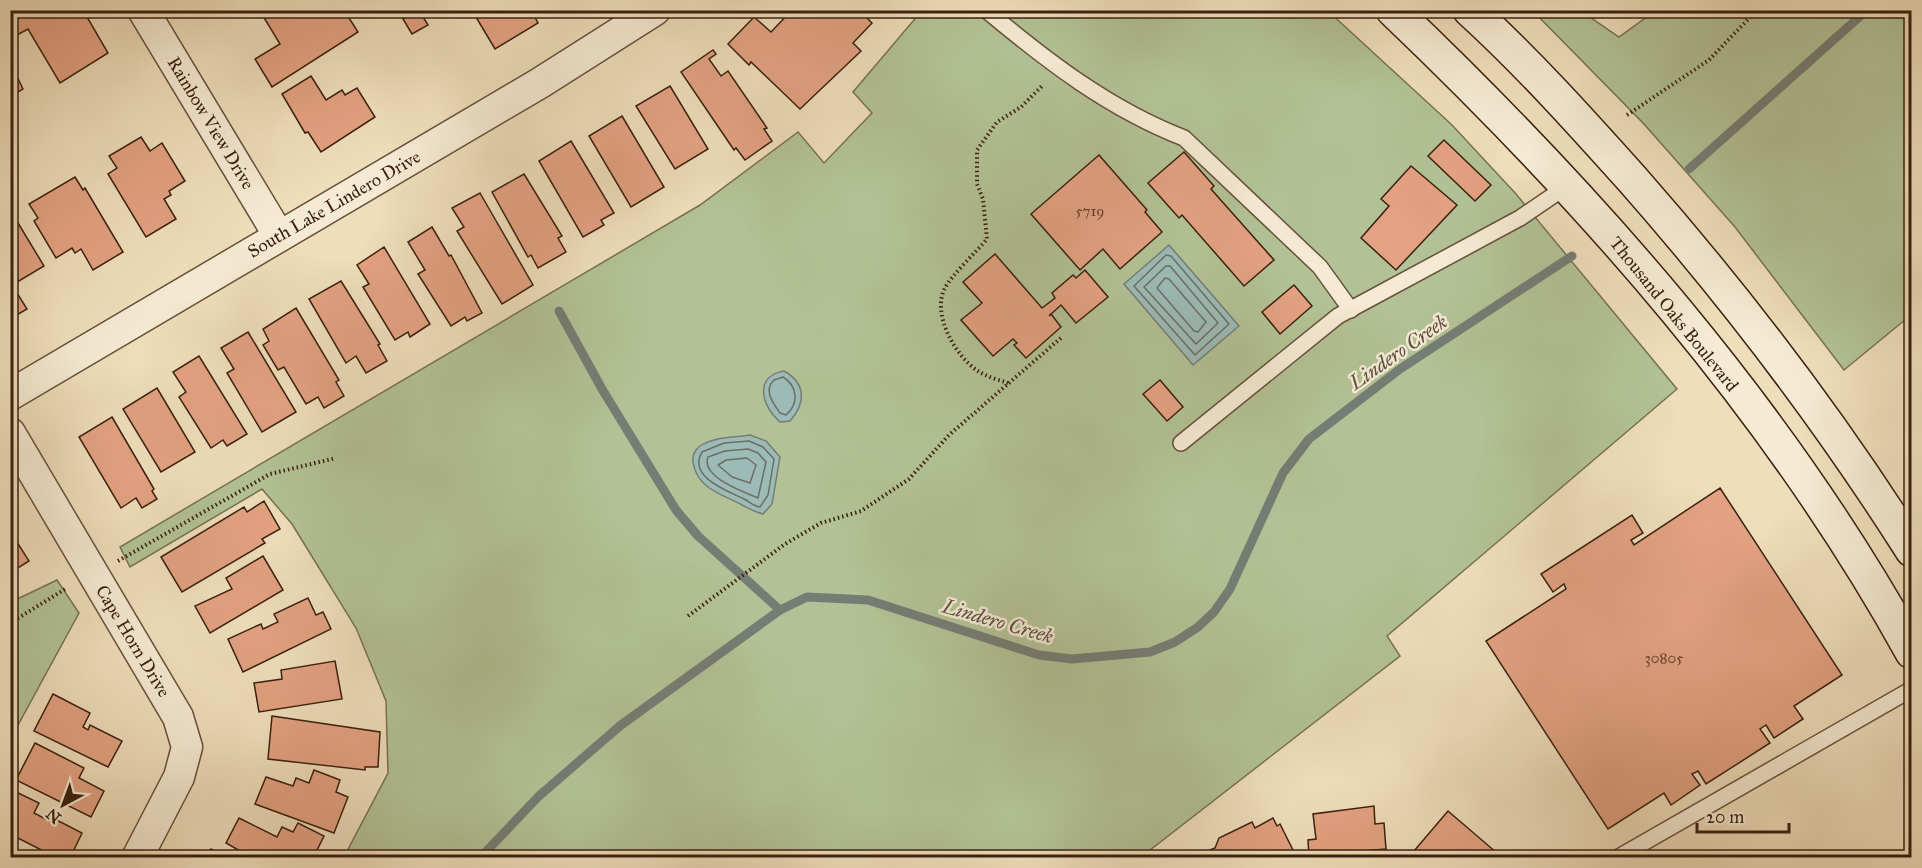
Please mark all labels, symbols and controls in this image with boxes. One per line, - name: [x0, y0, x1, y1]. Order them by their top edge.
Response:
- street label: Rainbow View Drive: [163, 53, 259, 193]
- street label: South Lake Lindero Drive: [244, 146, 424, 262]
- house number: 5719: [1076, 202, 1104, 220]
- street label: Thousand Oaks Boulevard: [1605, 232, 1743, 396]
- water label: Lindero Creek: [1344, 309, 1452, 395]
- street label: Cape Horn Drive: [91, 581, 175, 701]
- water label: Lindero Creek: [939, 593, 1056, 648]
- house number: 30805: [1645, 649, 1683, 667]
- north arrow: [33, 775, 93, 835]
- scale bar: [1697, 796, 1788, 834]
- text: N: [42, 804, 65, 828]
- text: 20 m: [1706, 806, 1744, 828]

